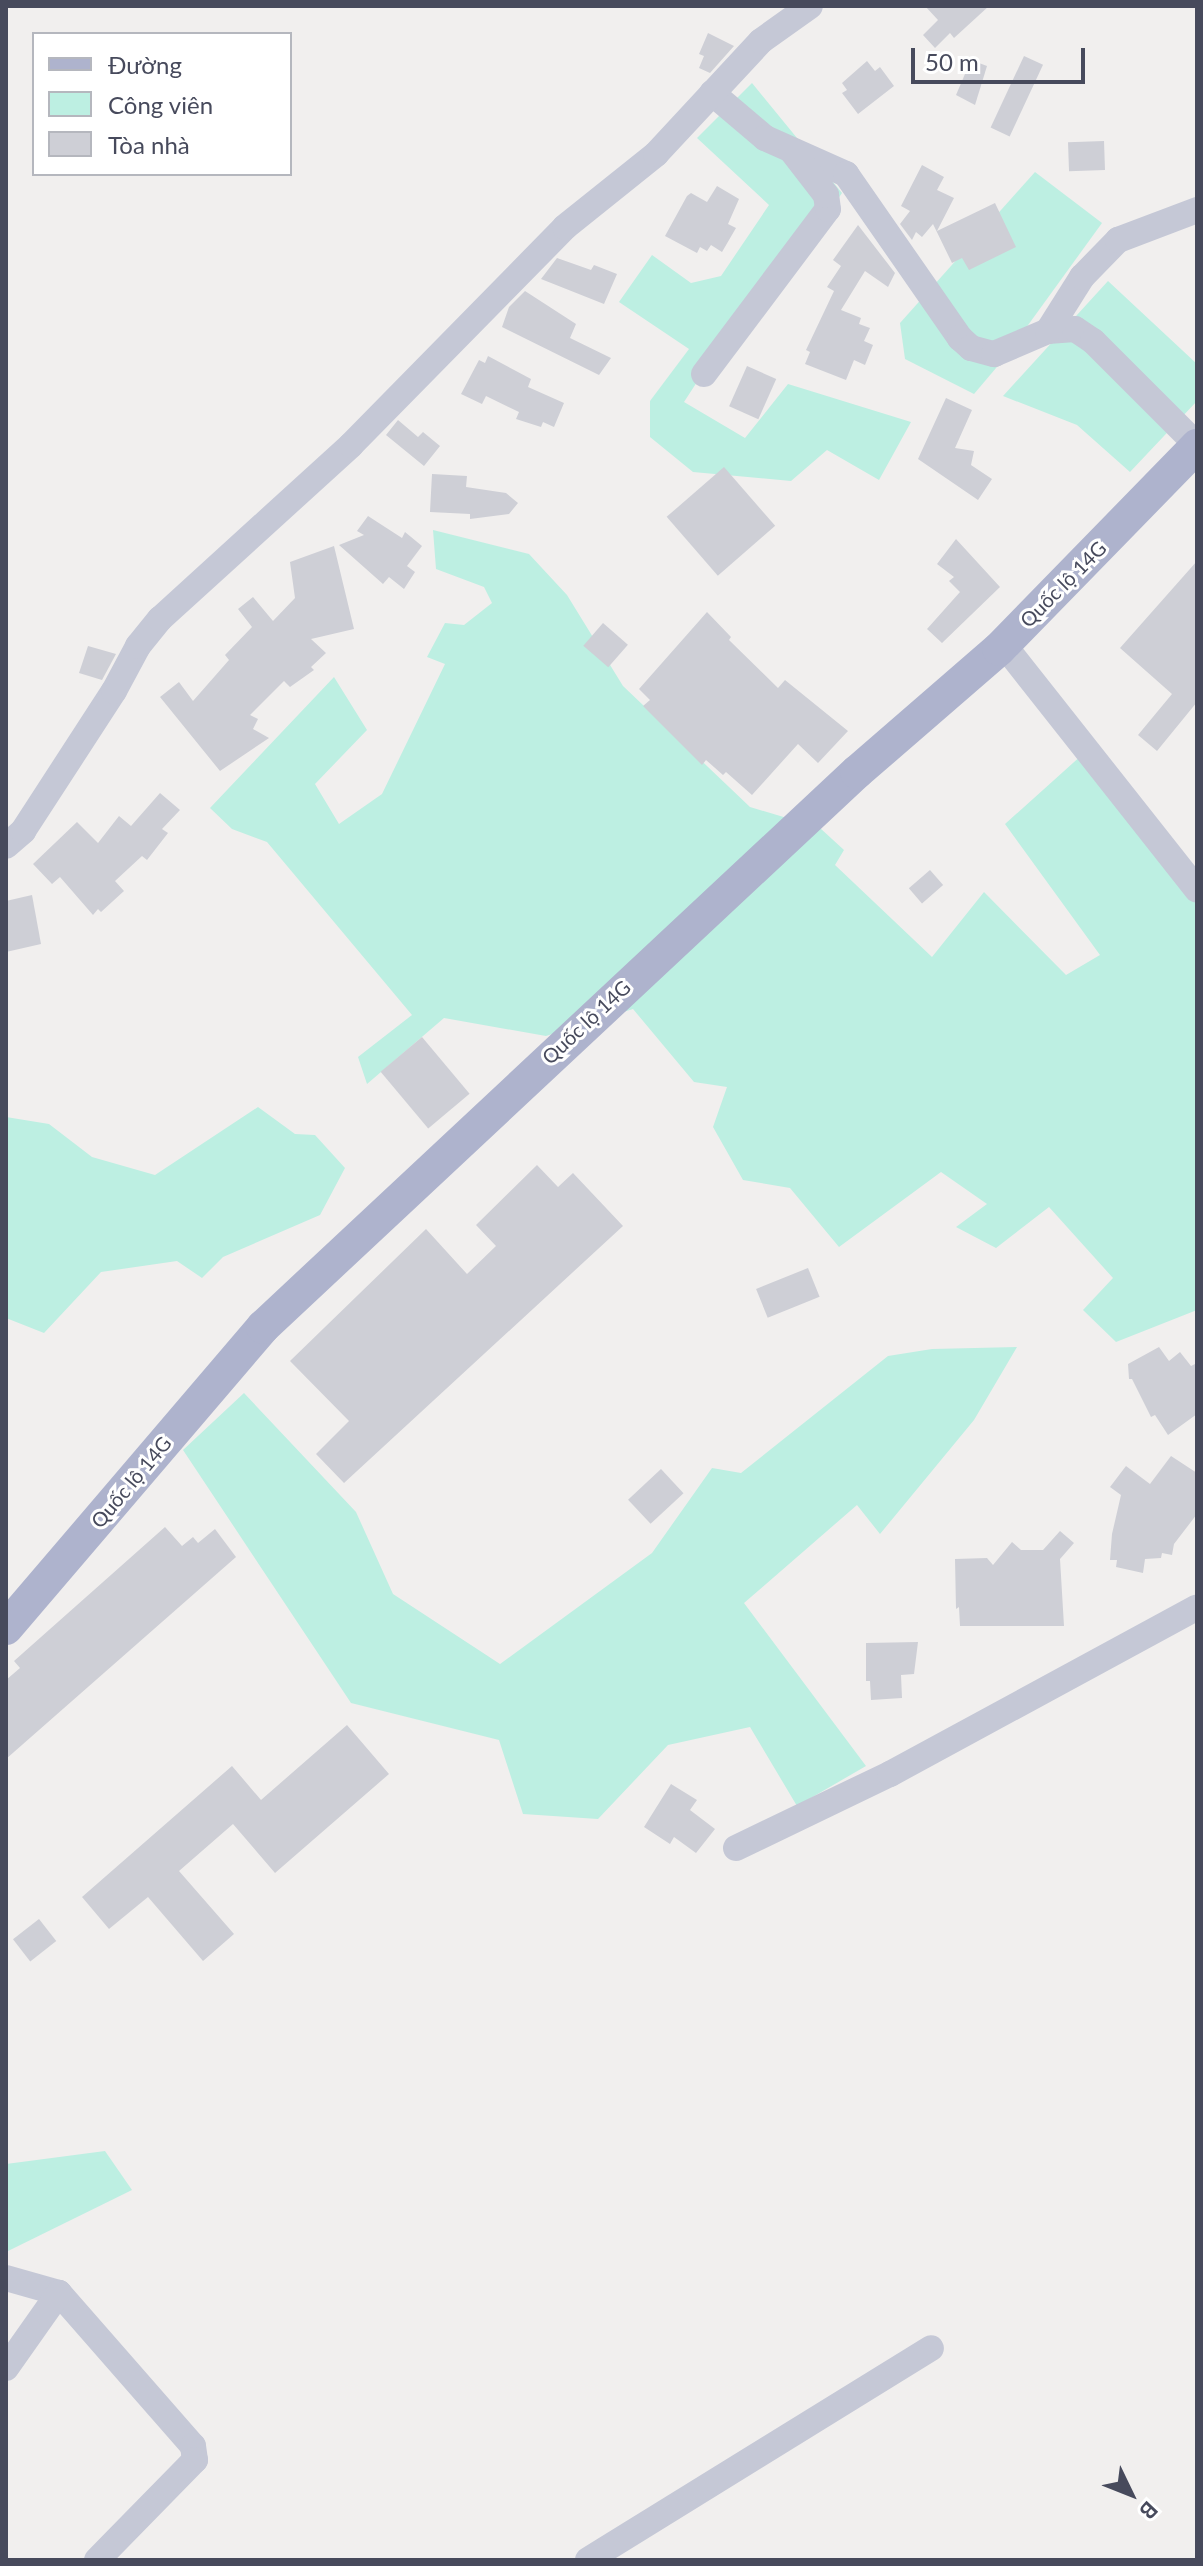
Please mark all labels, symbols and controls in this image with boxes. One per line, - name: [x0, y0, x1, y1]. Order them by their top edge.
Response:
- legend: [32, 32, 292, 176]
- scale bar: [915, 32, 1089, 82]
- text: 50 m: [925, 47, 979, 76]
- text: Đường: [108, 50, 182, 79]
- text: Công viên: [108, 90, 213, 119]
- text: Tòa nhà: [108, 130, 190, 159]
- street label: Quốc lộ 14G: [1015, 536, 1111, 632]
- street label: Quốc lộ 14G: [537, 975, 635, 1069]
- street label: Quốc lộ 14G: [86, 1431, 176, 1533]
- north arrow: [1091, 2454, 1171, 2534]
- text: B: [1134, 2496, 1164, 2525]

